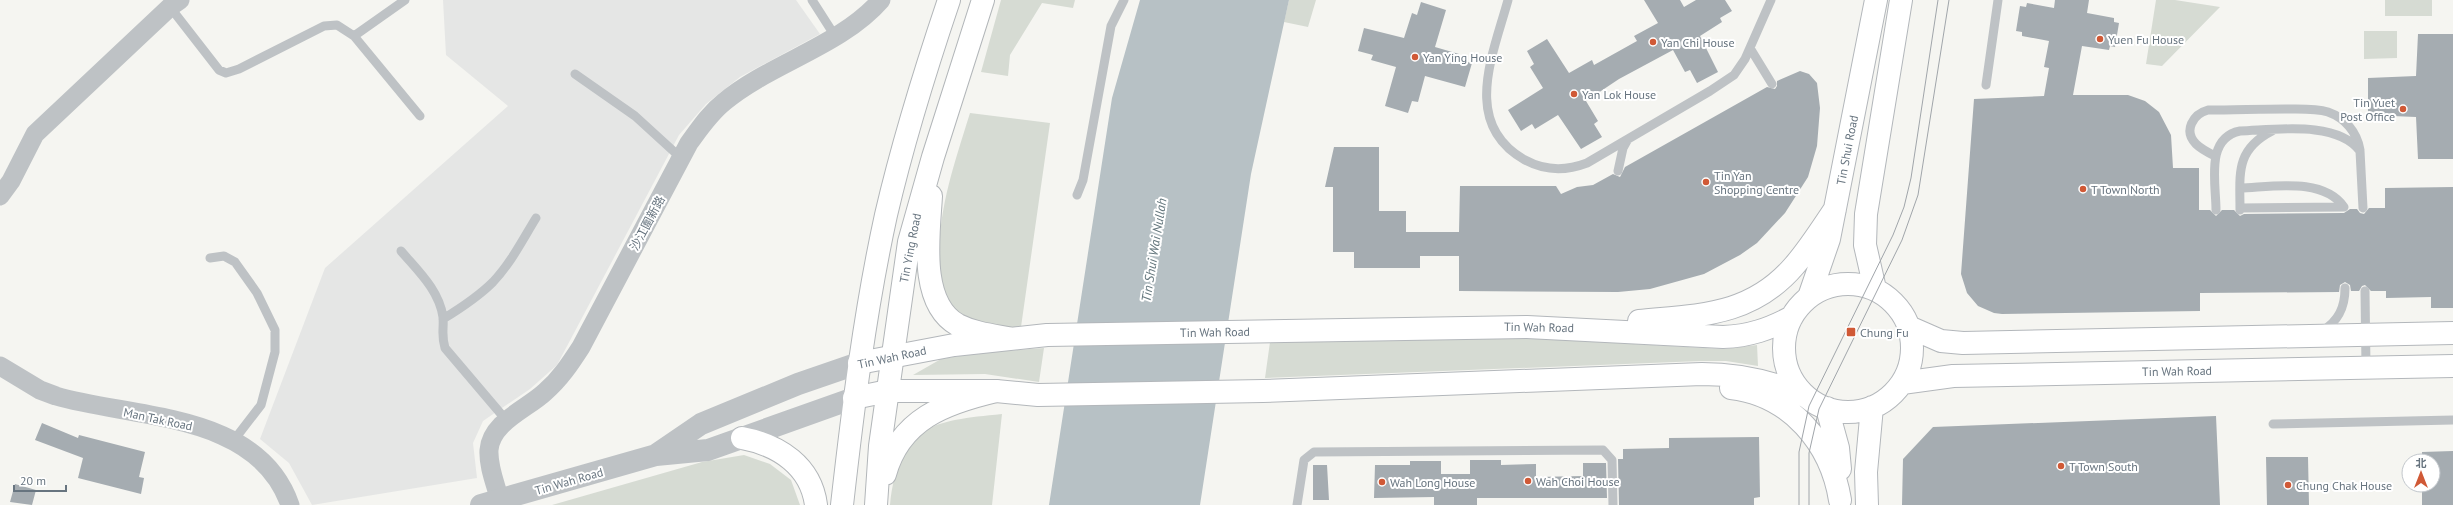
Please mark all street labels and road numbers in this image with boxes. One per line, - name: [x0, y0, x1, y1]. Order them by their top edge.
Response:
- street label: Tin Shui Road: [1833, 114, 1861, 186]
- street label: 沙江圍新路: [626, 193, 668, 253]
- street label: Tin Ying Road: [896, 212, 924, 284]
- street label: Tin Wah Road: [1504, 319, 1574, 335]
- street label: Tin Wah Road: [1180, 324, 1250, 340]
- street label: Tin Wah Road: [856, 342, 928, 372]
- street label: Tin Wah Road: [2142, 363, 2212, 379]
- street label: Man Tak Road: [122, 404, 194, 434]
- street label: Tin Wah Road: [533, 464, 605, 498]

